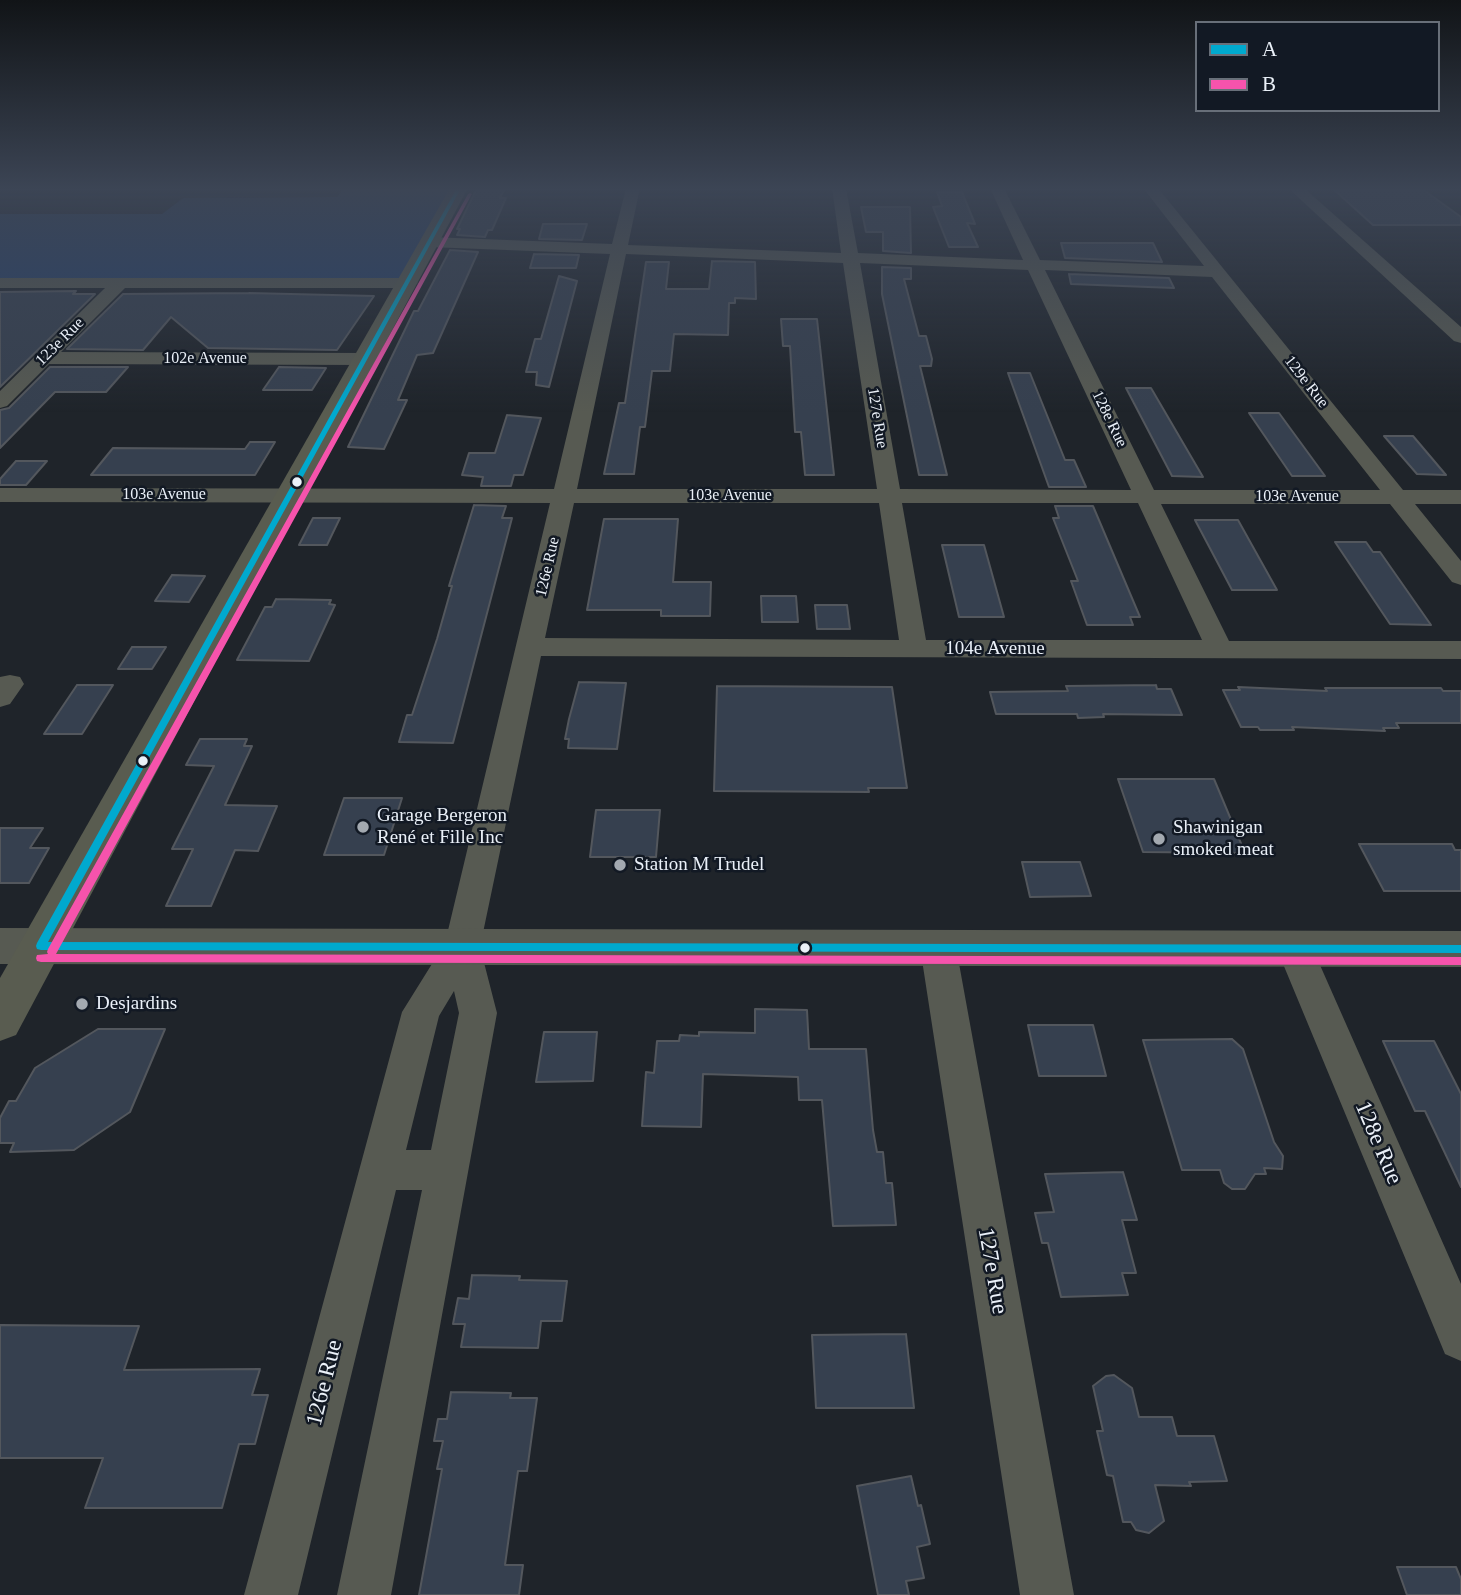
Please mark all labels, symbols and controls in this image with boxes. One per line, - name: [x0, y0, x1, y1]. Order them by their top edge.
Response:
- legend: [1195, 21, 1440, 112]
- text: A: [1262, 37, 1277, 61]
- text: B: [1262, 72, 1276, 96]
- street label: 123e Rue: [32, 314, 88, 370]
- street label: 102e Avenue: [163, 349, 247, 369]
- street label: 129e Rue: [1280, 352, 1332, 412]
- street label: 127e Rue: [863, 386, 891, 450]
- street label: 128e Rue: [1087, 387, 1131, 451]
- unlabelled marker: [290, 475, 304, 489]
- street label: 103e Avenue: [122, 485, 206, 505]
- street label: 103e Avenue: [688, 486, 772, 506]
- street label: 103e Avenue: [1255, 487, 1339, 507]
- street label: 126e Rue: [532, 535, 564, 599]
- street label: 104e Avenue: [945, 638, 1045, 660]
- unlabelled marker: [136, 754, 150, 768]
- place label: Garage Bergeron René et Fille Inc: [377, 805, 507, 849]
- place label: Shawinigan smoked meat: [1173, 817, 1274, 861]
- marker: Garage Bergeron René et Fille Inc: [355, 819, 371, 835]
- marker: Shawinigan smoked meat: [1151, 831, 1167, 847]
- place label: Station M Trudel: [634, 854, 764, 876]
- marker: Station M Trudel: [612, 857, 628, 873]
- unlabelled marker: [798, 941, 812, 955]
- place label: Desjardins: [96, 993, 177, 1015]
- marker: Desjardins: [74, 996, 90, 1012]
- street label: 128e Rue: [1348, 1097, 1408, 1189]
- street label: 127e Rue: [971, 1226, 1013, 1316]
- street label: 126e Rue: [301, 1337, 349, 1429]

